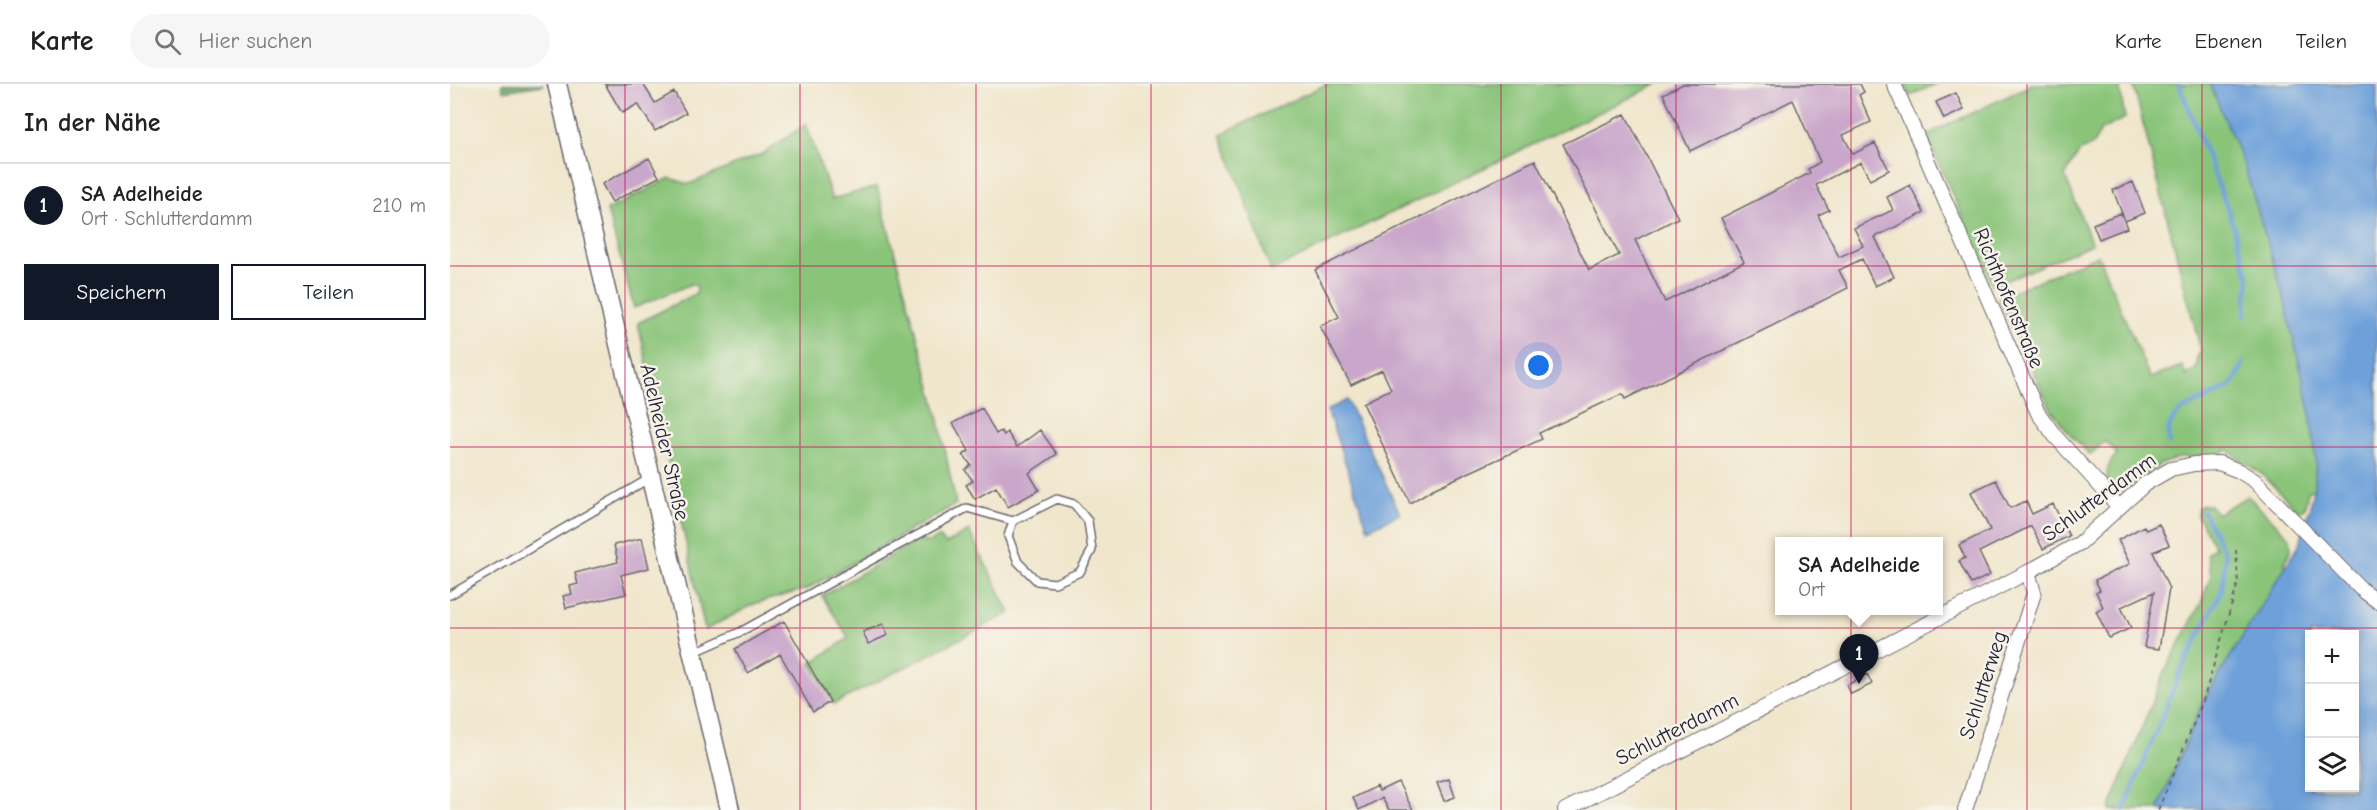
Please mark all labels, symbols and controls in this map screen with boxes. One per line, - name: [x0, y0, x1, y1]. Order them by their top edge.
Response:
- search box: [130, 14, 550, 68]
- text: Karte: [30, 25, 94, 57]
- icon: search: [151, 25, 184, 58]
- text: Hier suchen: [199, 28, 313, 54]
- text: Karte: [2115, 29, 2162, 53]
- text: Ebenen: [2195, 29, 2263, 53]
- text: Teilen: [2296, 29, 2347, 53]
- text: In der Nähe: [24, 108, 161, 138]
- text: SA Adelheide: [81, 181, 203, 207]
- text: 1: [40, 194, 47, 217]
- text: 210 m: [372, 194, 426, 217]
- text: Ort · Schlutterdamm: [81, 207, 253, 230]
- street label: Richthofenstraße: [1969, 224, 2049, 372]
- button: Speichern: [24, 264, 219, 320]
- button: Teilen: [231, 264, 426, 320]
- your location: [1524, 351, 1553, 380]
- street label: Adelheider Straße: [635, 361, 695, 523]
- street label: Schlutterdamm: [2037, 448, 2161, 546]
- popup: [1775, 537, 1943, 615]
- text: SA Adelheide: [1798, 552, 1920, 578]
- text: Ort: [1798, 578, 1825, 601]
- street label: Schlutterweg: [1954, 628, 2012, 742]
- map controls: [2305, 630, 2359, 792]
- button: +: [2305, 630, 2359, 684]
- pin: 1: [1840, 634, 1878, 684]
- button: −: [2305, 684, 2359, 738]
- street label: Schlutterdamm: [1612, 688, 1742, 770]
- button: layers: [2305, 738, 2359, 792]

